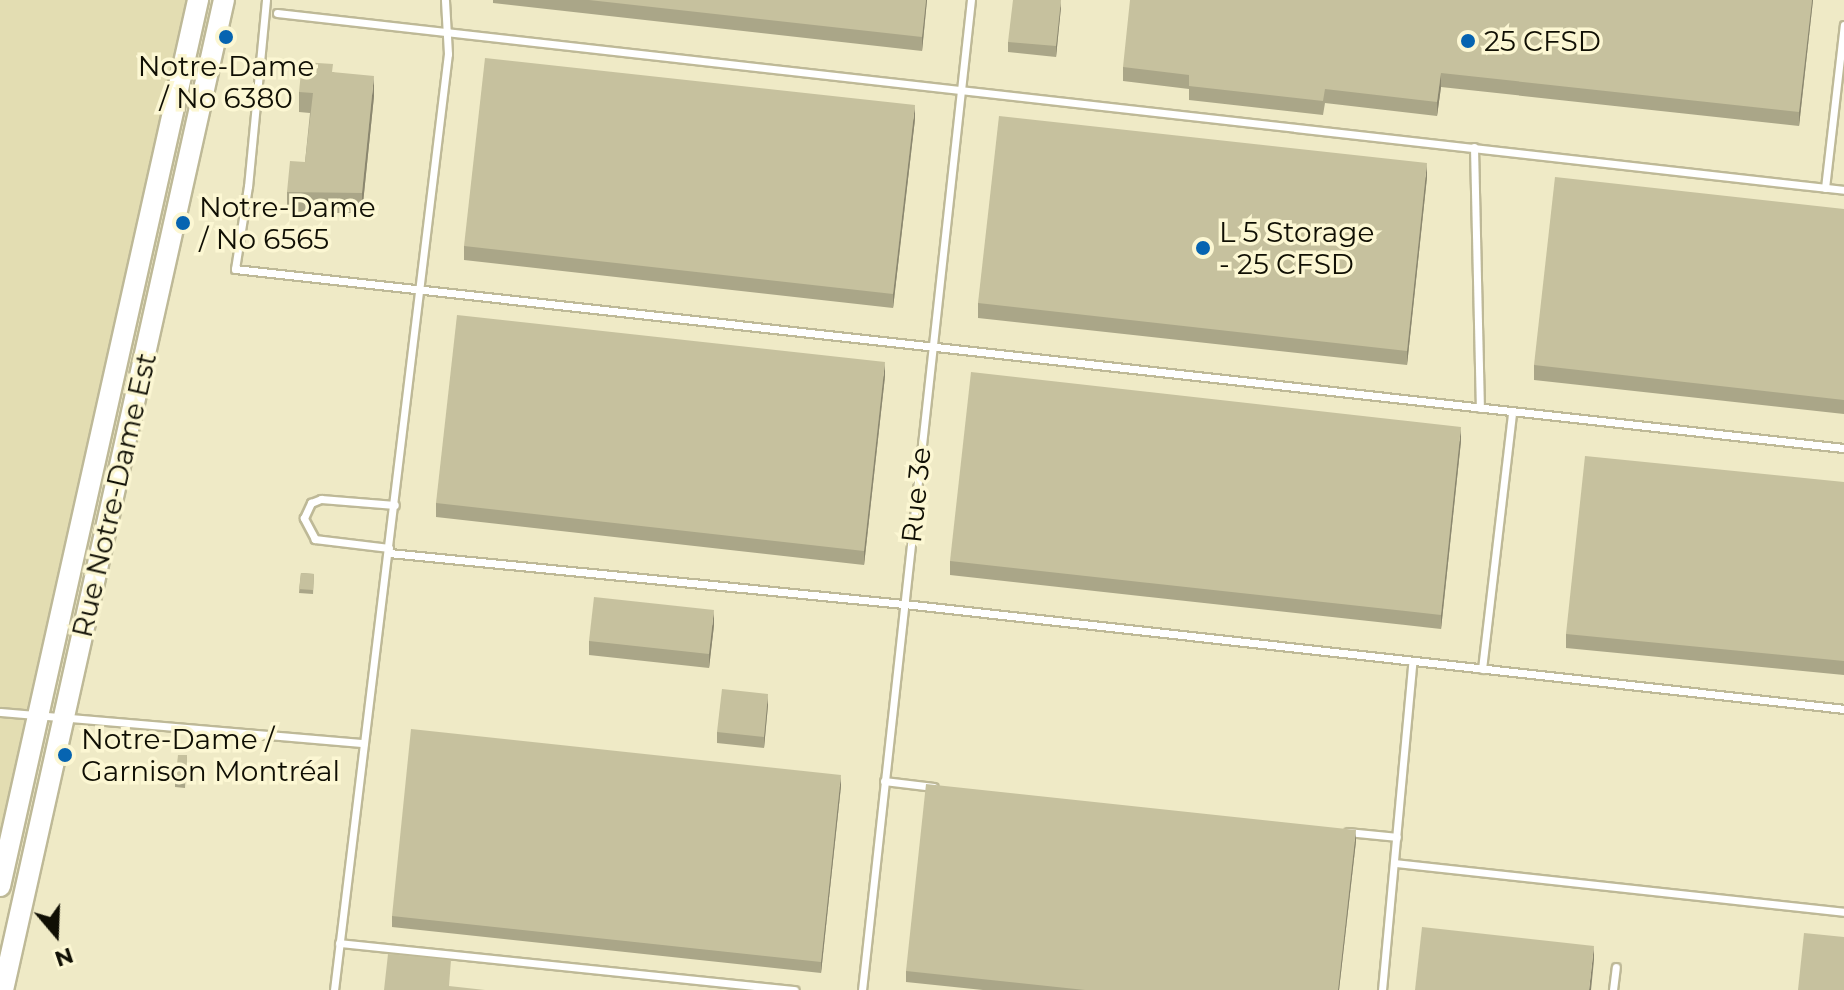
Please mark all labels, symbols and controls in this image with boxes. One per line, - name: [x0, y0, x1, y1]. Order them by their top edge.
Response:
- place label: 25 CFSD: [1484, 24, 1601, 58]
- marker: Notre-Dame / No 6380: [217, 28, 235, 46]
- marker: 25 CFSD: [1459, 32, 1477, 50]
- place label: Notre-Dame / No 6380: [138, 49, 314, 115]
- place label: Notre-Dame / No 6565: [199, 190, 376, 256]
- marker: Notre-Dame / No 6565: [174, 214, 192, 232]
- place label: L 5 Storage - 25 CFSD: [1219, 215, 1374, 281]
- marker: L 5 Storage - 25 CFSD: [1194, 239, 1212, 257]
- street label: Rue Notre-Dame Est: [65, 349, 163, 641]
- street label: Rue 3e: [894, 446, 938, 544]
- place label: Notre-Dame / Garnison Montréal: [81, 722, 340, 788]
- marker: Notre-Dame / Garnison Montréal: [56, 746, 74, 764]
- north arrow: [16, 894, 96, 974]
- text: N: [51, 942, 77, 973]

